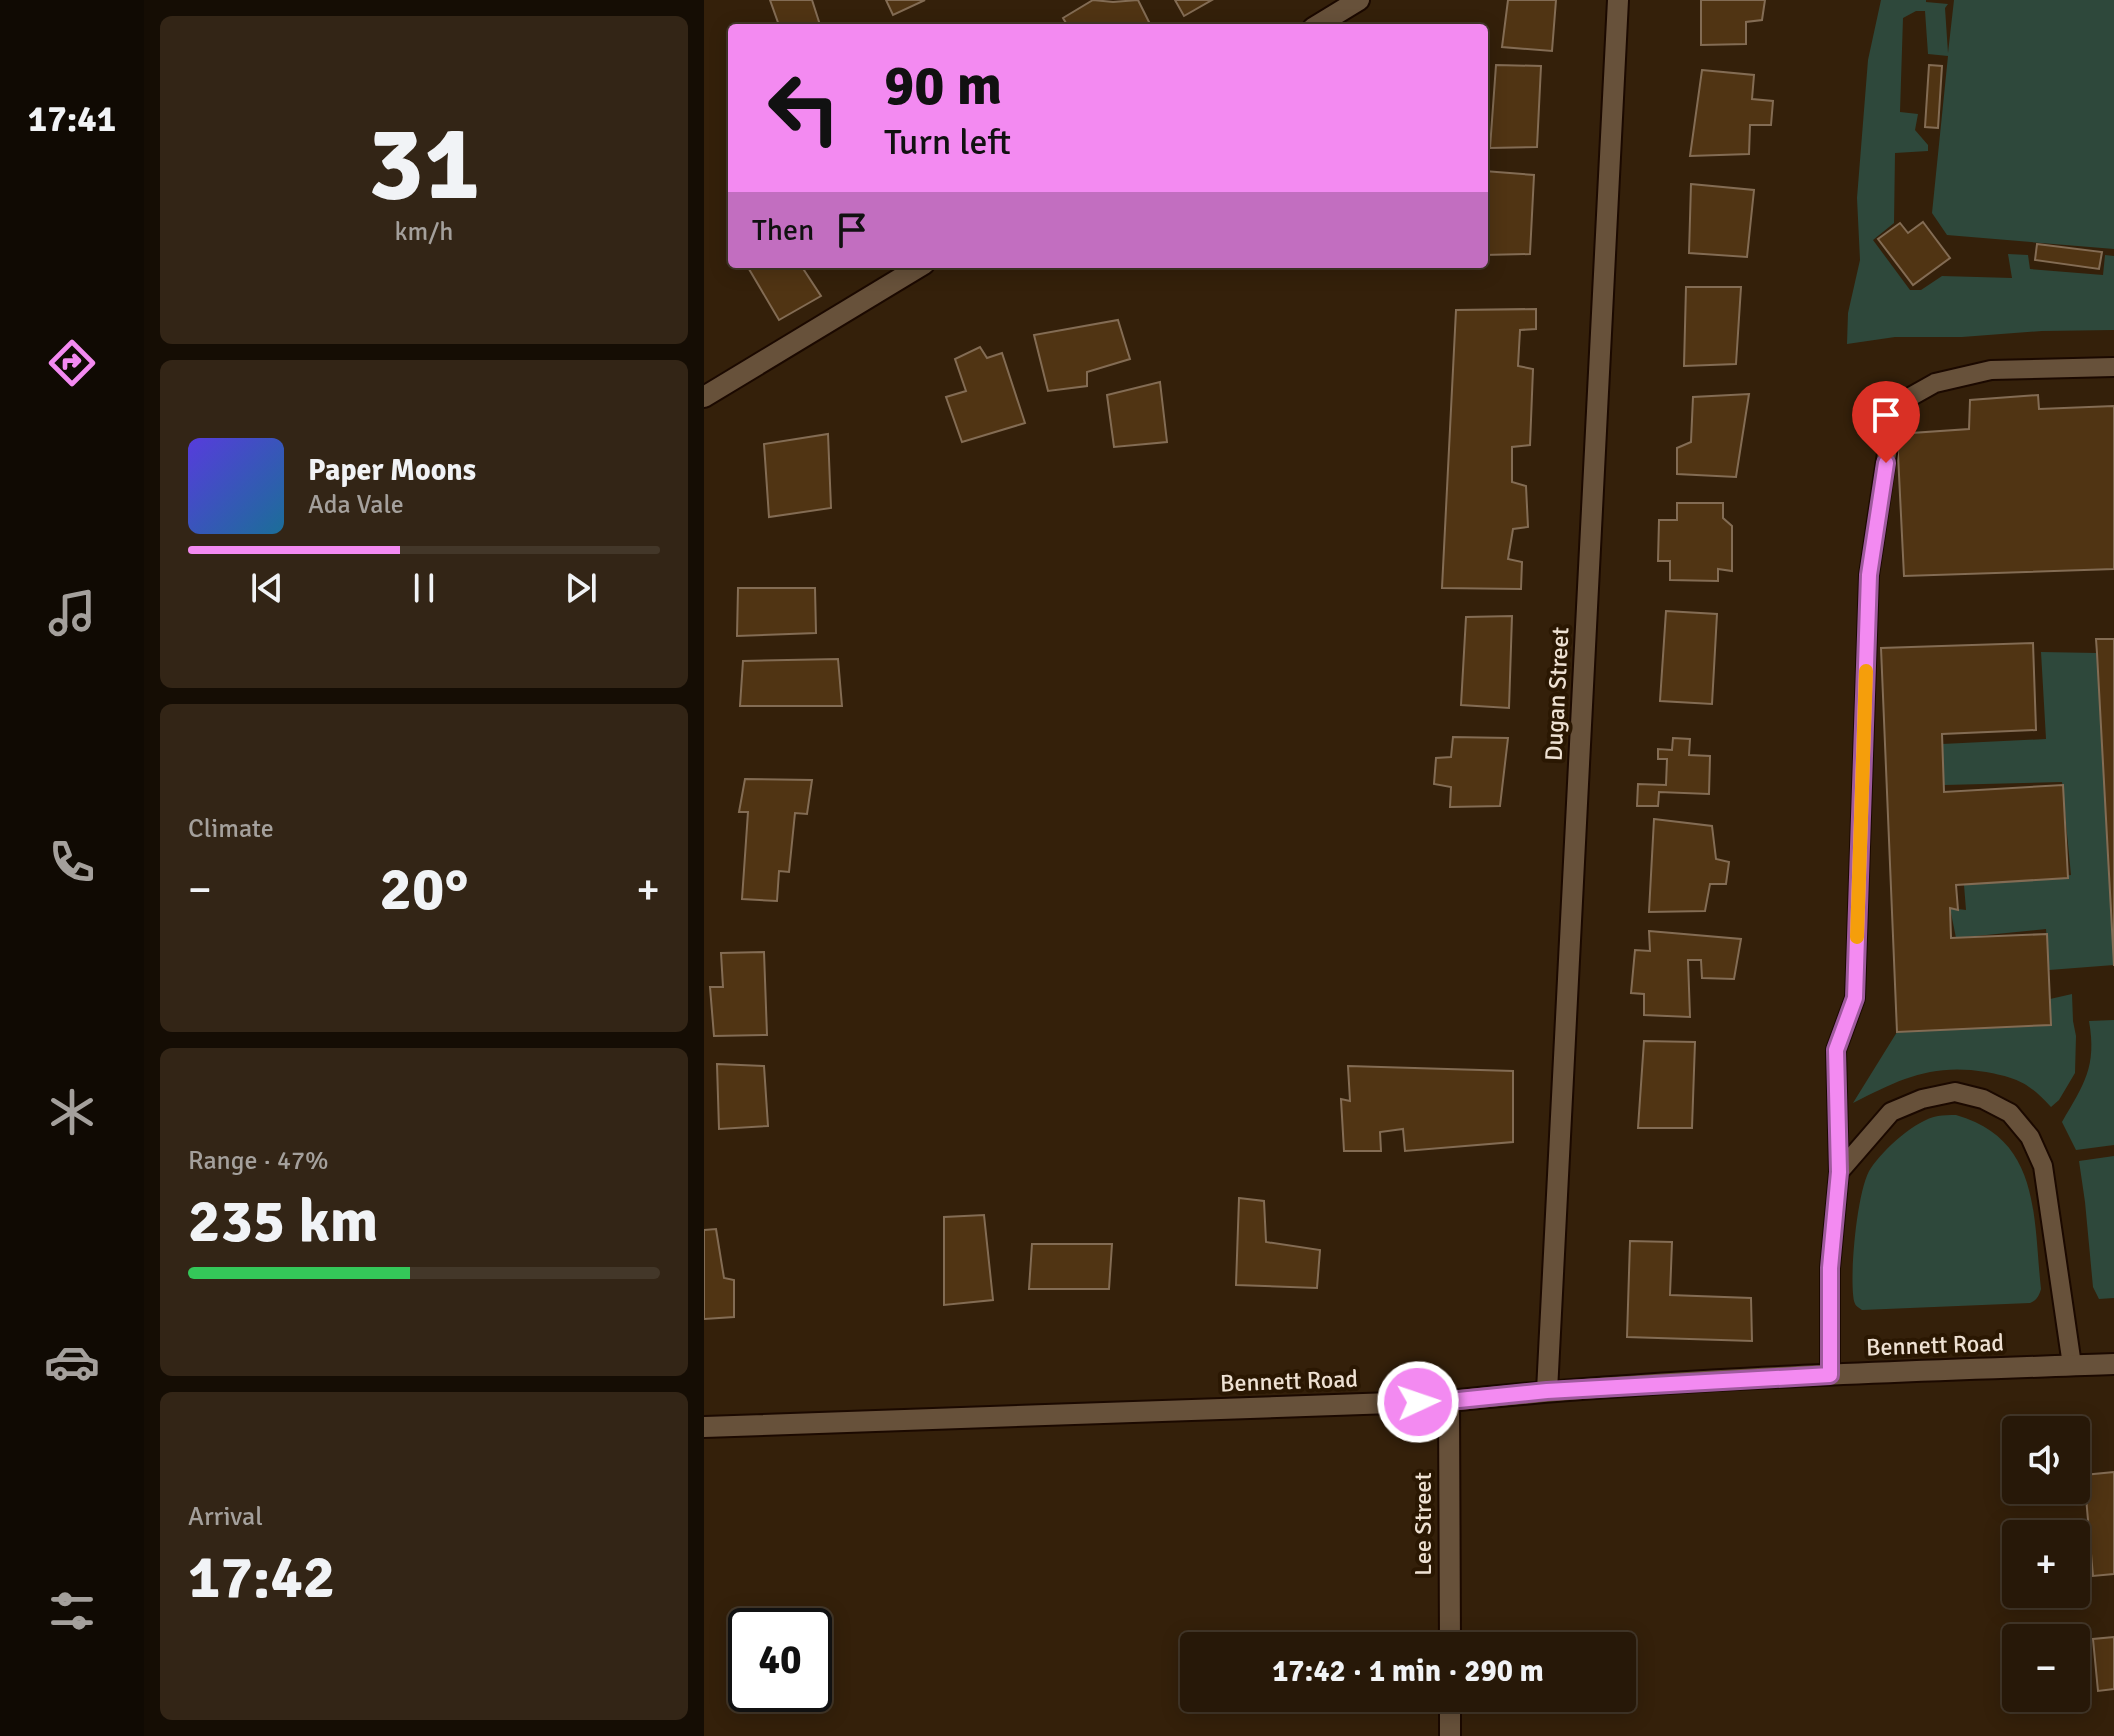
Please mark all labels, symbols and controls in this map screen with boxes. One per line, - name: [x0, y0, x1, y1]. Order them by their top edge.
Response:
- text: 90 m: [884, 51, 1002, 120]
- icon: left: [752, 56, 856, 160]
- text: 17:41: [28, 97, 116, 142]
- text: 31: [368, 100, 480, 228]
- text: Turn left: [884, 120, 1011, 165]
- icon: arrive: [830, 208, 874, 252]
- text: Then: [752, 212, 814, 249]
- text: km/h: [395, 216, 453, 248]
- icon: directions: [44, 335, 100, 391]
- pin: [1852, 381, 1920, 463]
- icon: arrive: [1864, 393, 1908, 437]
- text: Paper Moons: [308, 452, 476, 489]
- text: Ada Vale: [308, 489, 404, 521]
- icon: previous: [245, 566, 289, 610]
- icon: pause: [402, 566, 446, 610]
- icon: next: [559, 566, 603, 610]
- icon: music: [44, 585, 100, 641]
- street label: Dugan Street: [1539, 626, 1575, 762]
- text: Climate: [188, 813, 274, 845]
- icon: phone: [44, 834, 100, 890]
- text: 20°: [380, 853, 468, 927]
- text: −: [188, 863, 212, 917]
- text: +: [636, 863, 660, 917]
- icon: climate: [44, 1084, 100, 1140]
- text: Range · 47%: [188, 1145, 329, 1177]
- text: 235 km: [188, 1185, 378, 1259]
- street label: Bennett Road: [1865, 1328, 2005, 1362]
- icon: car: [44, 1334, 100, 1390]
- position arrow: [1376, 1360, 1460, 1444]
- street label: Bennett Road: [1219, 1364, 1359, 1398]
- map controls: [2002, 1416, 2090, 1712]
- button: sound: [2002, 1416, 2090, 1504]
- street label: Lee Street: [1408, 1472, 1438, 1576]
- text: Arrival: [188, 1501, 263, 1533]
- button: +: [2002, 1520, 2090, 1608]
- text: 17:42: [188, 1541, 335, 1615]
- icon: filters: [44, 1583, 100, 1639]
- speed limit sign: 40: [728, 1608, 832, 1712]
- button: −: [2002, 1624, 2090, 1712]
- text: 17:42 · 1 min · 290 m: [1272, 1653, 1544, 1690]

